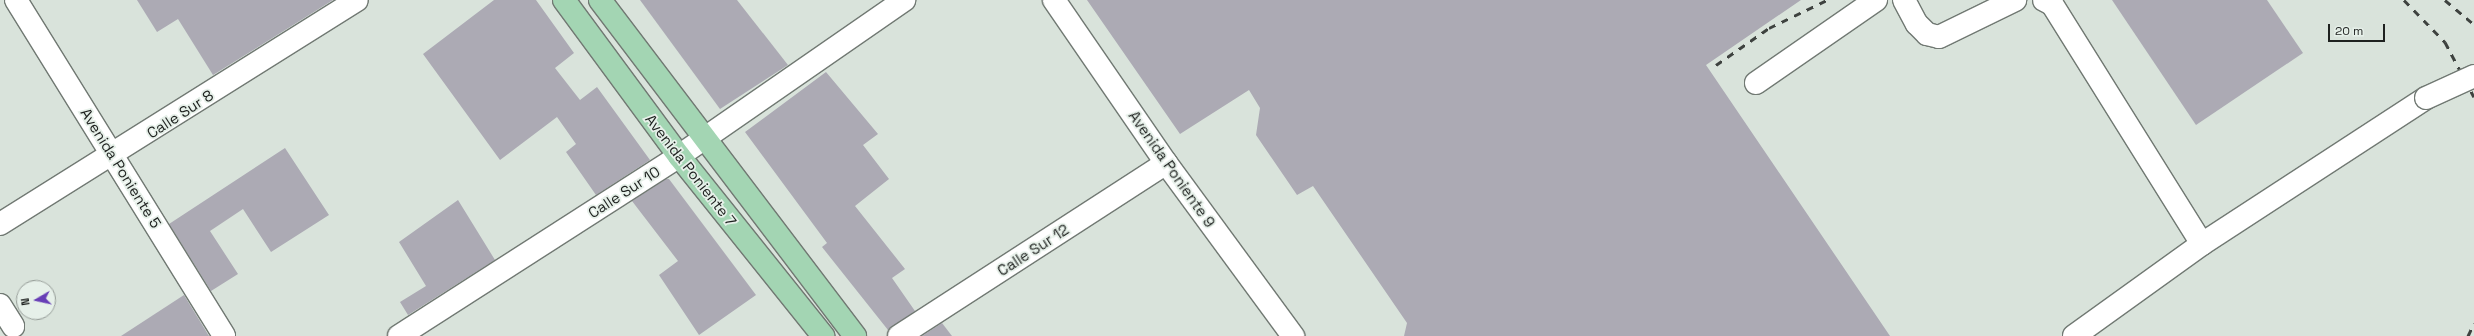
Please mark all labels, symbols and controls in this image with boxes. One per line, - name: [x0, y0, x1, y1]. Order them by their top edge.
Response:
- scale bar: [2330, 16, 2387, 42]
- text: 20 m: [2335, 23, 2363, 39]
- street label: Calle Sur 8: [143, 86, 217, 142]
- street label: Avenida Poniente 5: [77, 105, 165, 231]
- street label: Avenida Poniente 9: [1125, 107, 1219, 231]
- street label: Avenida Poniente 7: [642, 110, 740, 230]
- street label: Calle Sur 10: [585, 162, 663, 222]
- street label: Calle Sur 12: [994, 220, 1072, 280]
- north arrow: [16, 280, 56, 320]
- text: N: [18, 297, 33, 306]

